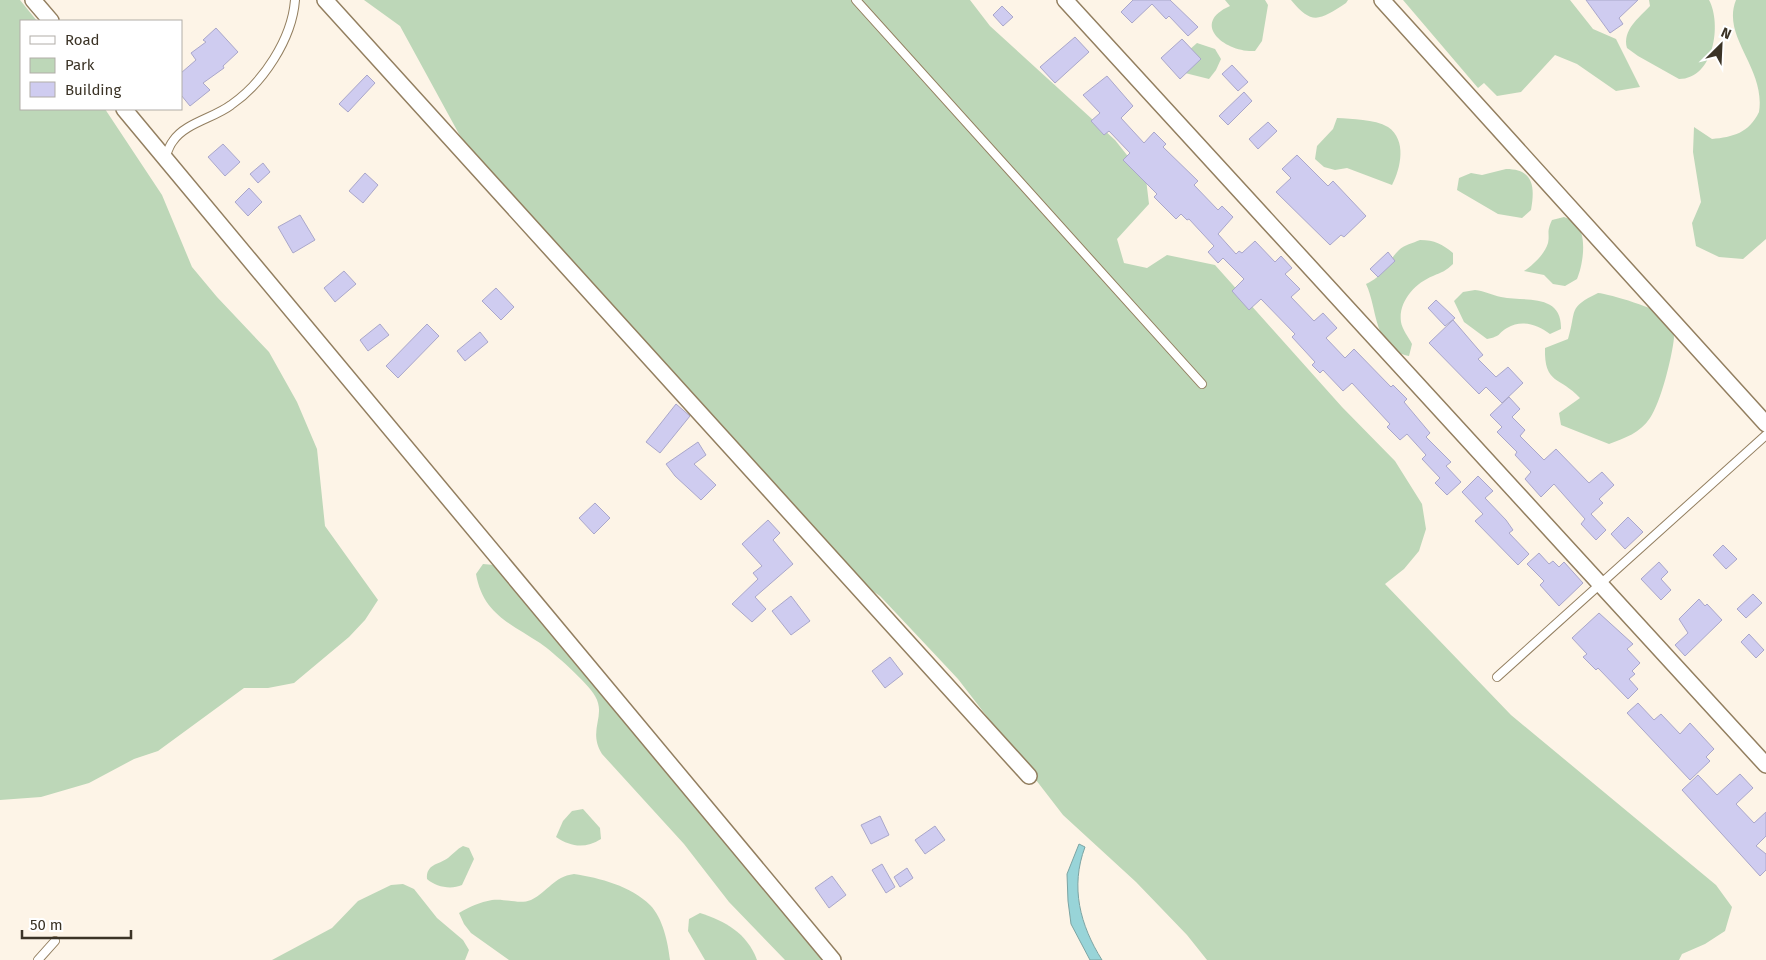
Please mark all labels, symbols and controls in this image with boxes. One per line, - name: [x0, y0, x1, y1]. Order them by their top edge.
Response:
- legend: [20, 20, 182, 110]
- north arrow: [1696, 20, 1746, 70]
- text: N: [1718, 24, 1734, 43]
- text: Road: [65, 31, 100, 49]
- text: Park: [65, 56, 95, 74]
- text: Building: [65, 81, 121, 99]
- scale bar: [22, 908, 131, 940]
- text: 50 m: [30, 916, 63, 934]

